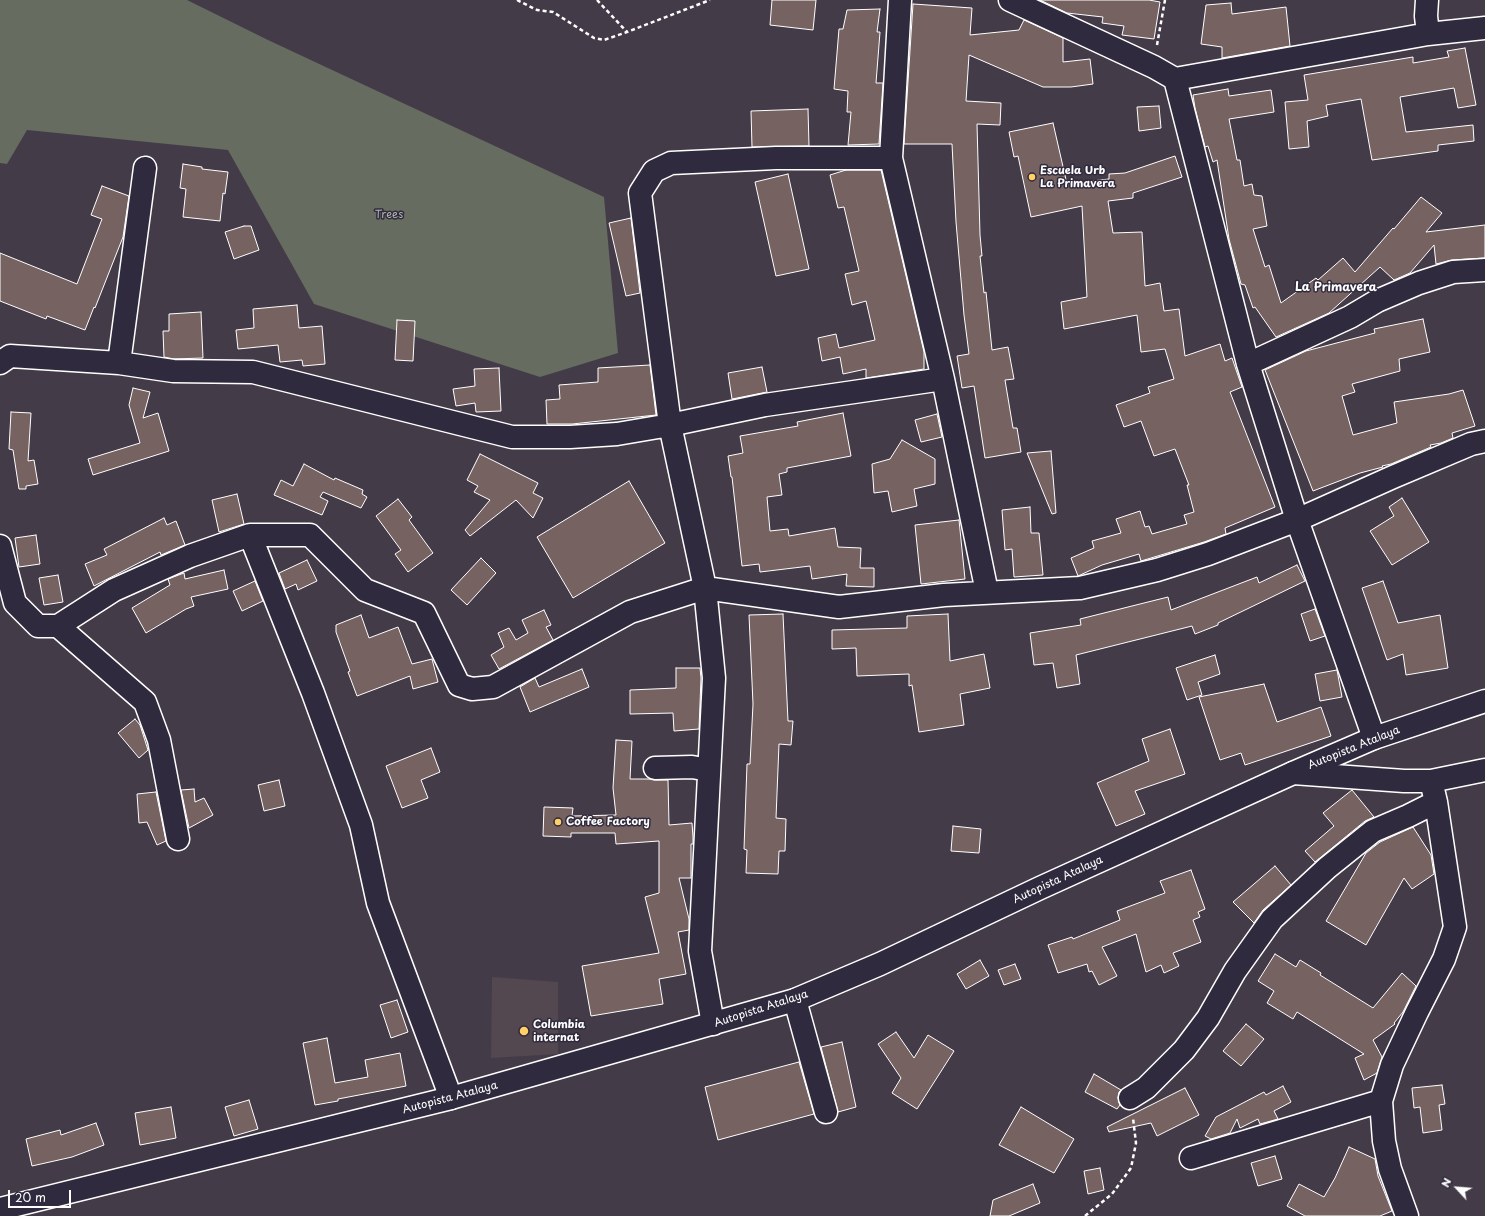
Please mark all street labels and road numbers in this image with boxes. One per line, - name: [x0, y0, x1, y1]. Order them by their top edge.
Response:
- street label: Autopista Atalaya: [1306, 724, 1402, 772]
- street label: Autopista Atalaya: [1011, 853, 1105, 907]
- street label: Autopista Atalaya: [712, 988, 810, 1030]
- street label: Autopista Atalaya: [401, 1079, 499, 1117]

